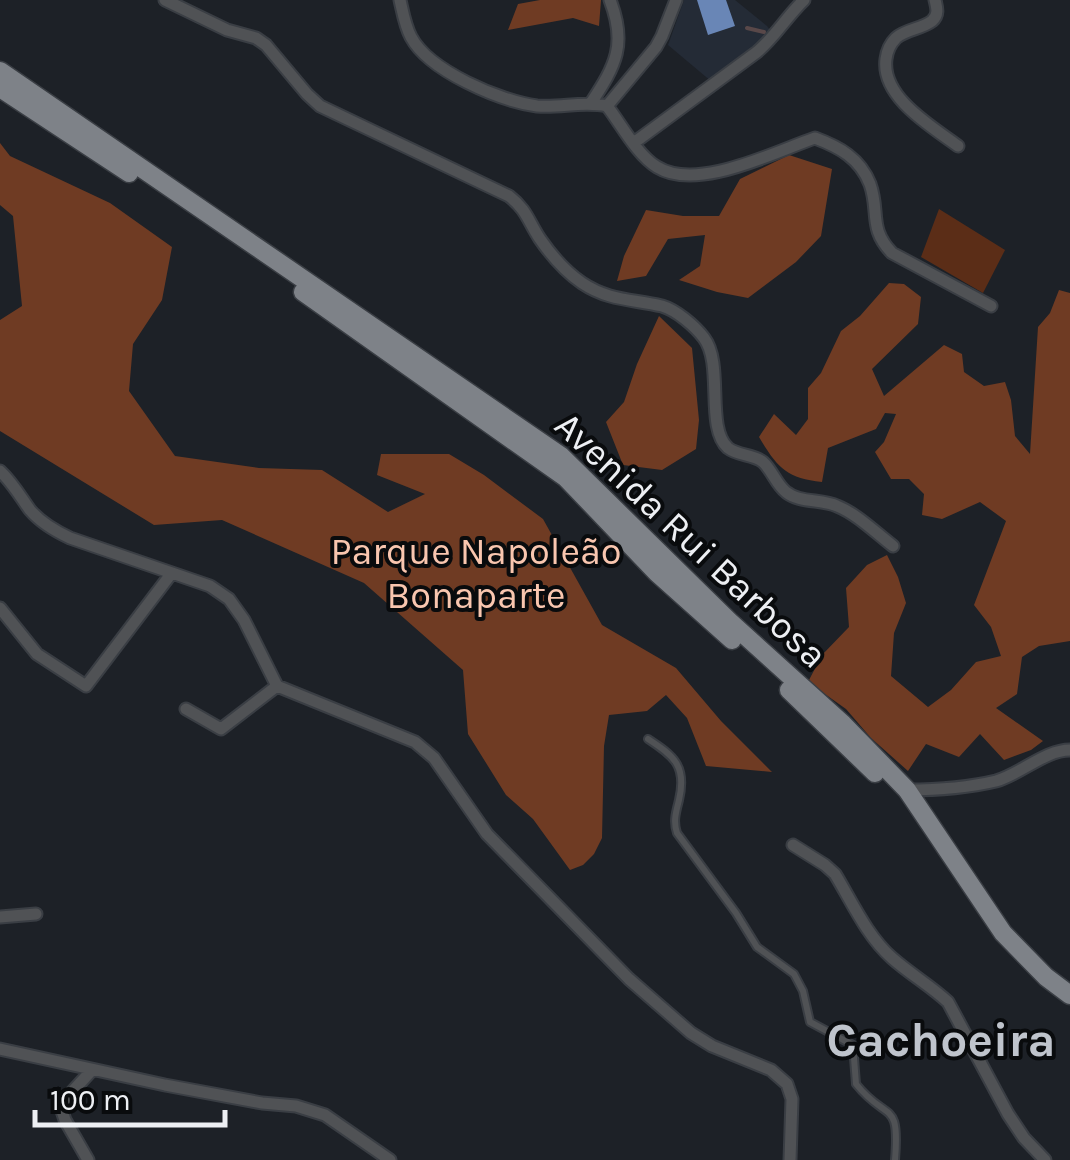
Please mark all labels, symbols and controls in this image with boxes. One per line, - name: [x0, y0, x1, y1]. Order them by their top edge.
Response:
- street label: Avenida Rui Barbosa: [546, 402, 836, 678]
- park label: Parque Napoleão Bonaparte: [330, 529, 622, 618]
- district label: Cachoeira: [826, 1012, 1056, 1068]
- scale bar: [35, 1065, 225, 1127]
- text: 100 m: [50, 1082, 131, 1118]

